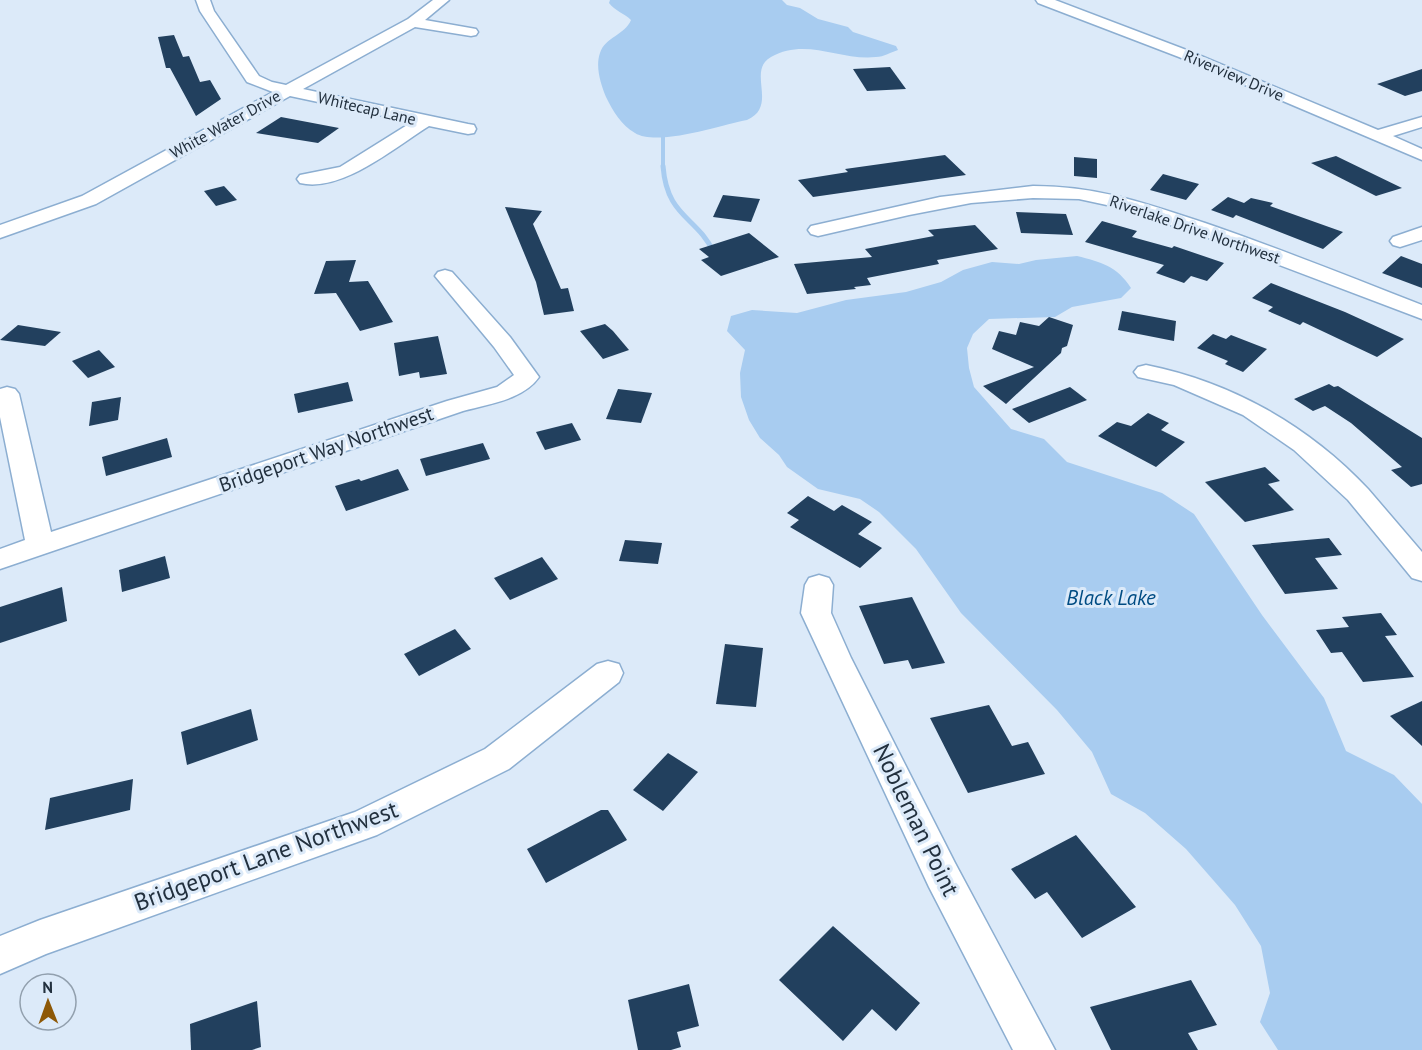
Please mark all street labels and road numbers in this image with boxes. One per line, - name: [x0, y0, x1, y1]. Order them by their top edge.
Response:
- street label: Riverview Drive: [1181, 45, 1287, 105]
- street label: White Water Drive: [166, 85, 284, 163]
- street label: Whitecap Lane: [316, 87, 418, 129]
- street label: Riverlake Drive Northwest: [1107, 190, 1283, 268]
- street label: Bridgeport Way Northwest: [215, 400, 437, 498]
- street label: Nobleman Point: [866, 739, 967, 901]
- street label: Bridgeport Lane Northwest: [130, 793, 402, 918]

